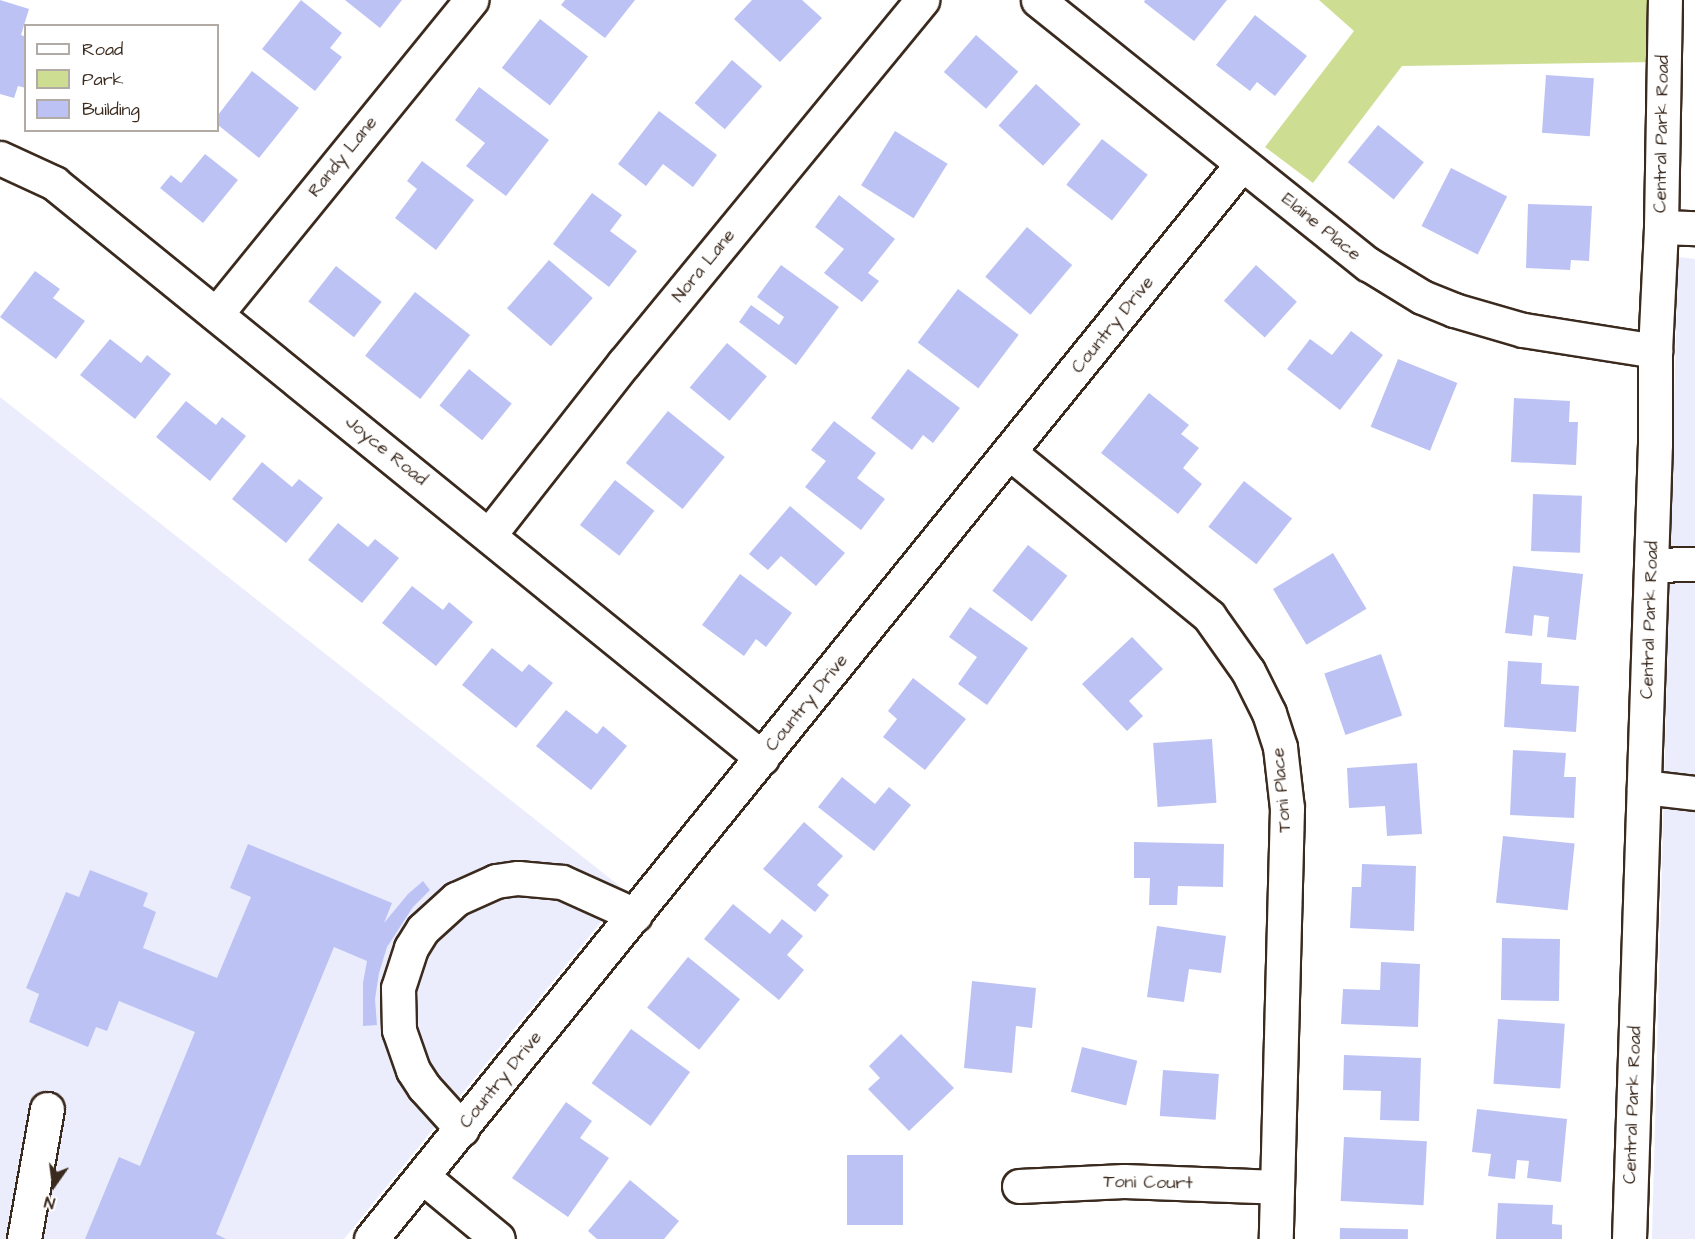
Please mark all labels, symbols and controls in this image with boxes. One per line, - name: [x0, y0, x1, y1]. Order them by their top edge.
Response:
- legend: [24, 24, 219, 132]
- text: Road: [82, 37, 123, 62]
- street label: Central Park Road: [1650, 55, 1674, 213]
- text: Park: [82, 67, 124, 92]
- text: Building: [82, 97, 140, 122]
- street label: Randy Lane: [304, 112, 382, 202]
- street label: Elaine Place: [1277, 188, 1365, 266]
- street label: Nora Lane: [668, 225, 740, 307]
- street label: Country Drive: [1067, 272, 1159, 378]
- street label: Joyce Road: [341, 411, 431, 491]
- street label: Central Park Road: [1636, 541, 1664, 699]
- street label: Country Drive: [761, 650, 853, 756]
- street label: Toni Place: [1268, 747, 1296, 833]
- street label: Central Park Road: [1619, 1026, 1647, 1184]
- street label: Country Drive: [455, 1027, 547, 1133]
- north arrow: [24, 1155, 84, 1215]
- street label: Toni Court: [1103, 1171, 1193, 1195]
- text: N: [42, 1191, 57, 1214]

